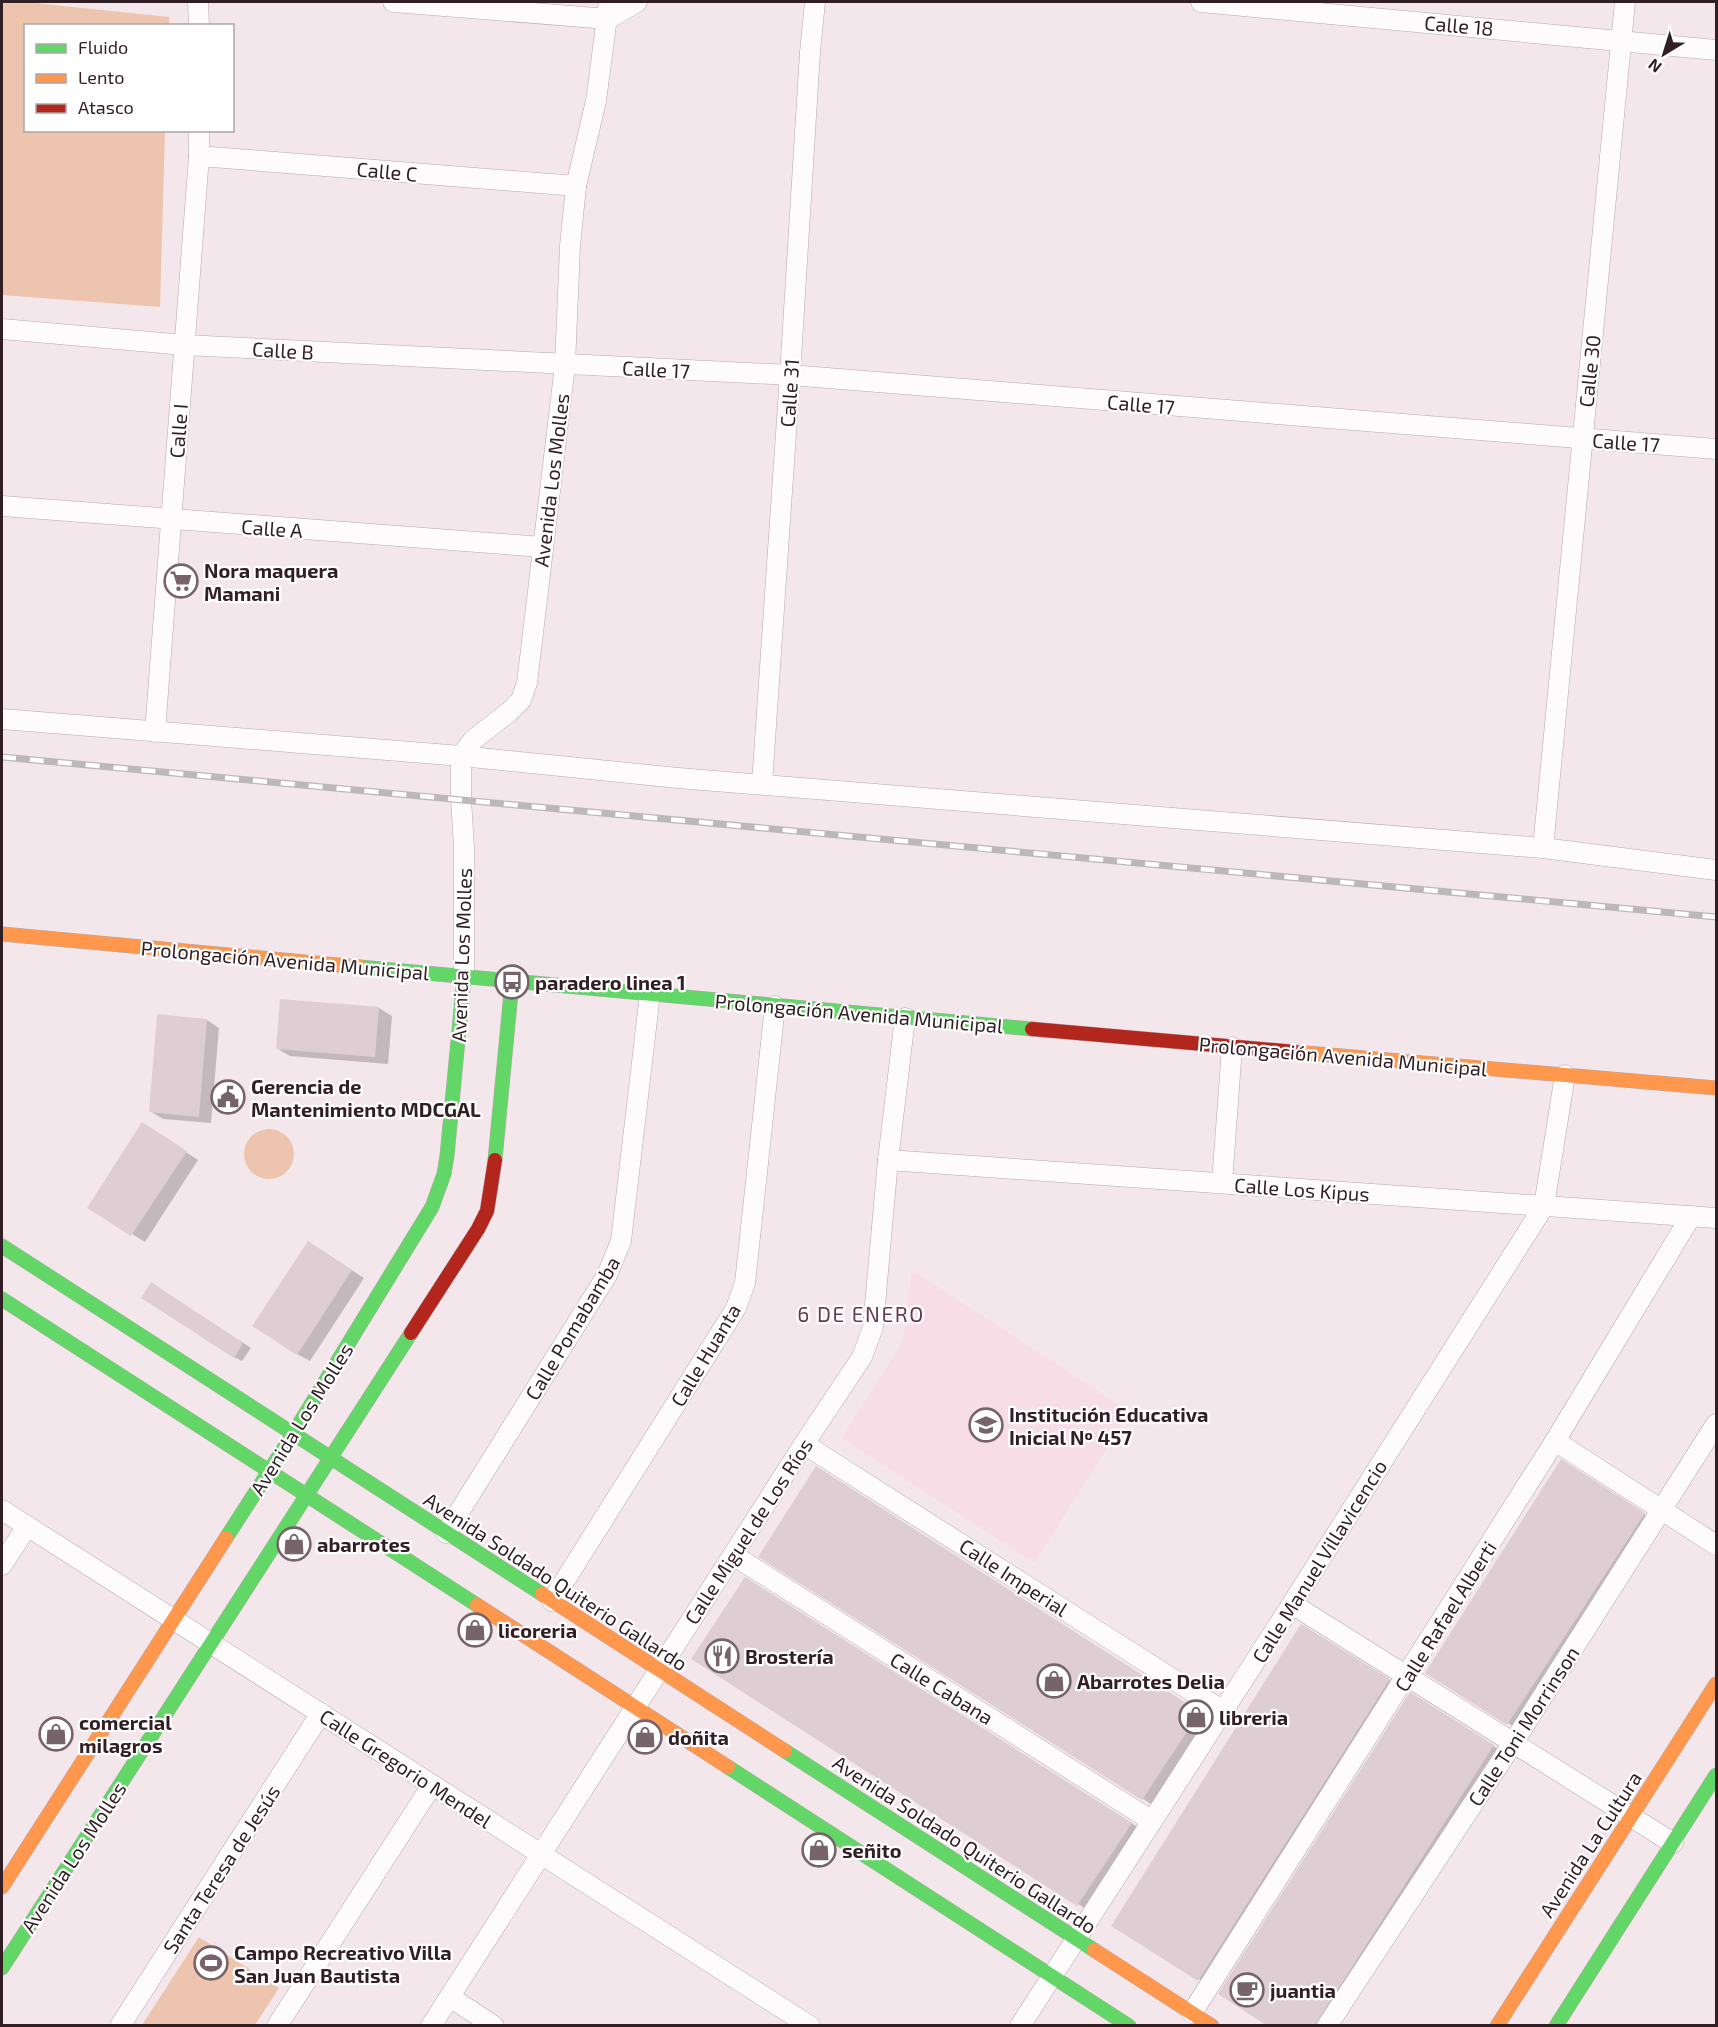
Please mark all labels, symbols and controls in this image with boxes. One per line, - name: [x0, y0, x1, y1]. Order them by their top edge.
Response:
- street label: Calle 18: [1423, 10, 1495, 40]
- legend: [24, 24, 234, 132]
- north arrow: [1634, 24, 1694, 84]
- text: Fluido: [78, 36, 128, 58]
- text: N: [1644, 55, 1665, 77]
- text: Lento: [78, 66, 124, 88]
- text: Atasco: [78, 96, 134, 118]
- street label: Calle C: [356, 156, 418, 186]
- street label: Calle 30: [1573, 334, 1605, 408]
- street label: Calle B: [251, 336, 315, 364]
- street label: Calle 17: [622, 355, 690, 383]
- street label: Calle 31: [775, 358, 803, 428]
- street label: Calle 17: [1106, 389, 1176, 419]
- street label: Avenida Los Molles: [528, 392, 574, 568]
- street label: Calle I: [164, 403, 192, 459]
- street label: Calle 17: [1591, 428, 1661, 456]
- street label: Calle A: [241, 514, 304, 542]
- place label: Nora maquera Mamani: [204, 558, 338, 605]
- supermarket icon: Nora maquera Mamani: [163, 563, 199, 599]
- street label: Avenida Los Molles: [446, 867, 476, 1043]
- street label: Prolongación Avenida Municipal: [140, 935, 430, 985]
- bus stop icon: paradero linea 1: [494, 964, 530, 1000]
- place label: paradero linea 1: [535, 970, 686, 994]
- street label: Prolongación Avenida Municipal: [714, 988, 1004, 1038]
- street label: Prolongación Avenida Municipal: [1198, 1031, 1488, 1081]
- place label: Gerencia de Mantenimiento MDCGAL: [251, 1074, 481, 1121]
- public building icon: Gerencia de Mantenimiento MDCGAL: [210, 1079, 246, 1115]
- street label: Calle Los Kipus: [1234, 1172, 1370, 1206]
- street label: Calle Pomabamba: [520, 1252, 624, 1404]
- street label: Calle Huanta: [665, 1299, 745, 1411]
- district label: 6 DE ENERO: [797, 1301, 925, 1326]
- street label: Avenida Los Molles: [245, 1339, 357, 1499]
- place label: Institución Educativa Inicial Nº 457: [1009, 1402, 1208, 1449]
- school or university icon: Institución Educativa Inicial Nº 457: [968, 1407, 1004, 1443]
- street label: Calle Miguel de Los Ríos: [679, 1434, 817, 1628]
- street label: Calle Manuel Villavicencio: [1247, 1455, 1391, 1667]
- street label: Avenida Soldado Quiterio Gallardo: [420, 1487, 692, 1675]
- shop icon: abarrotes: [276, 1526, 312, 1562]
- place label: abarrotes: [317, 1532, 410, 1556]
- street label: Calle Imperial: [955, 1533, 1073, 1621]
- street label: Calle Rafael Alberti: [1389, 1536, 1501, 1696]
- shop icon: licoreria: [457, 1612, 493, 1648]
- place label: licoreria: [498, 1618, 577, 1642]
- restaurant icon: Brostería: [704, 1638, 740, 1674]
- street label: Calle Toni Morrinson: [1462, 1642, 1584, 1810]
- place label: Brostería: [745, 1644, 834, 1668]
- street label: Calle Cabana: [886, 1647, 998, 1729]
- shop icon: Abarrotes Delia: [1036, 1663, 1072, 1699]
- place label: Abarrotes Delia: [1077, 1669, 1225, 1693]
- shop icon: libreria: [1178, 1699, 1214, 1735]
- street label: Calle Gregorio Mendel: [316, 1704, 496, 1833]
- place label: libreria: [1219, 1705, 1288, 1729]
- place label: comercial milagros: [79, 1710, 172, 1757]
- shop icon: comercial milagros: [38, 1716, 74, 1752]
- shop icon: doñita: [627, 1719, 663, 1755]
- place label: doñita: [668, 1725, 729, 1749]
- street label: Avenida Soldado Quiterio Gallardo: [829, 1750, 1101, 1938]
- street label: Avenida La Cultura: [1534, 1767, 1646, 1921]
- street label: Avenida Los Molles: [15, 1777, 131, 1937]
- street label: Santa Teresa de Jesús: [158, 1780, 284, 1958]
- shop icon: señito: [801, 1832, 837, 1868]
- place label: señito: [842, 1838, 901, 1862]
- place label: Campo Recreativo Villa San Juan Bautista: [234, 1940, 452, 1987]
- sports icon: Campo Recreativo Villa San Juan Bautista: [193, 1945, 229, 1981]
- cafe icon: juantia: [1229, 1972, 1265, 2008]
- place label: juantia: [1270, 1978, 1336, 2002]

